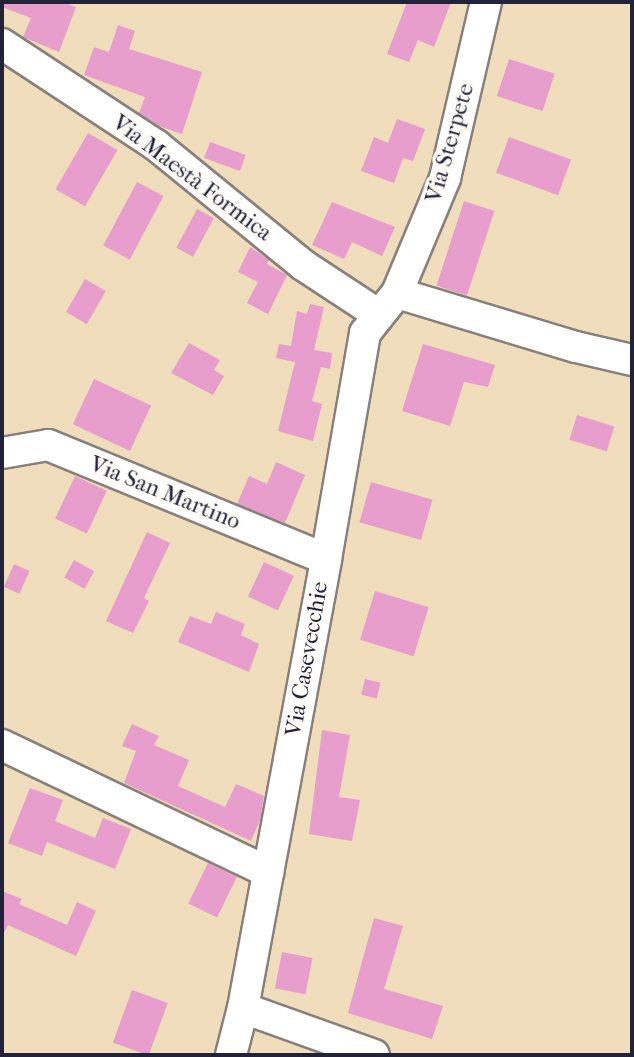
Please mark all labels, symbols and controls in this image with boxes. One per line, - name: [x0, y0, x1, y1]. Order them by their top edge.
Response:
- street label: Via Sterpete: [420, 80, 480, 206]
- street label: Via Maestà Formica: [107, 109, 277, 247]
- street label: Via San Martino: [86, 450, 244, 536]
- street label: Via Casevecchie: [280, 580, 334, 738]

